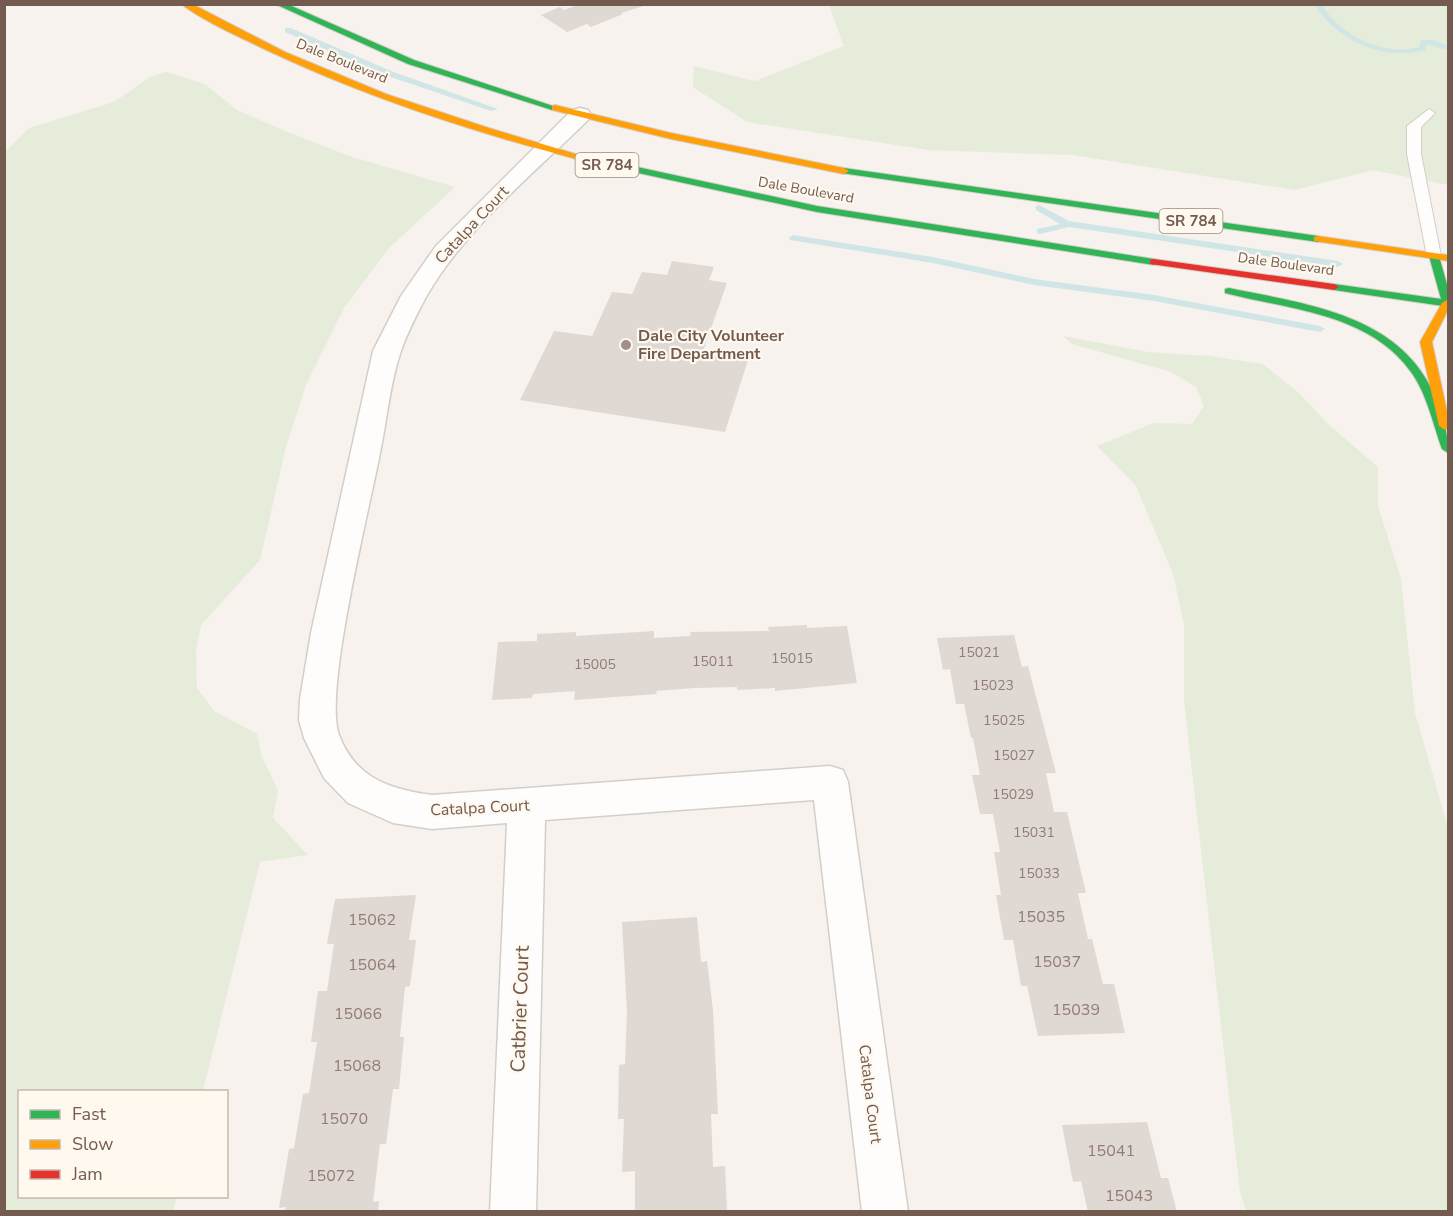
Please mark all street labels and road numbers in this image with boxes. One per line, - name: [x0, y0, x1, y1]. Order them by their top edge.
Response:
- street label: Dale Boulevard: [293, 34, 391, 88]
- road number: SR 784: [576, 153, 638, 177]
- street label: Dale Boulevard: [757, 172, 855, 208]
- street label: Catalpa Court: [430, 181, 514, 269]
- road number: SR 784: [1160, 209, 1222, 233]
- street label: Dale Boulevard: [1237, 248, 1335, 280]
- street label: Catalpa Court: [430, 794, 531, 822]
- street label: Catbrier Court: [504, 944, 536, 1073]
- street label: Catalpa Court: [853, 1043, 887, 1145]

